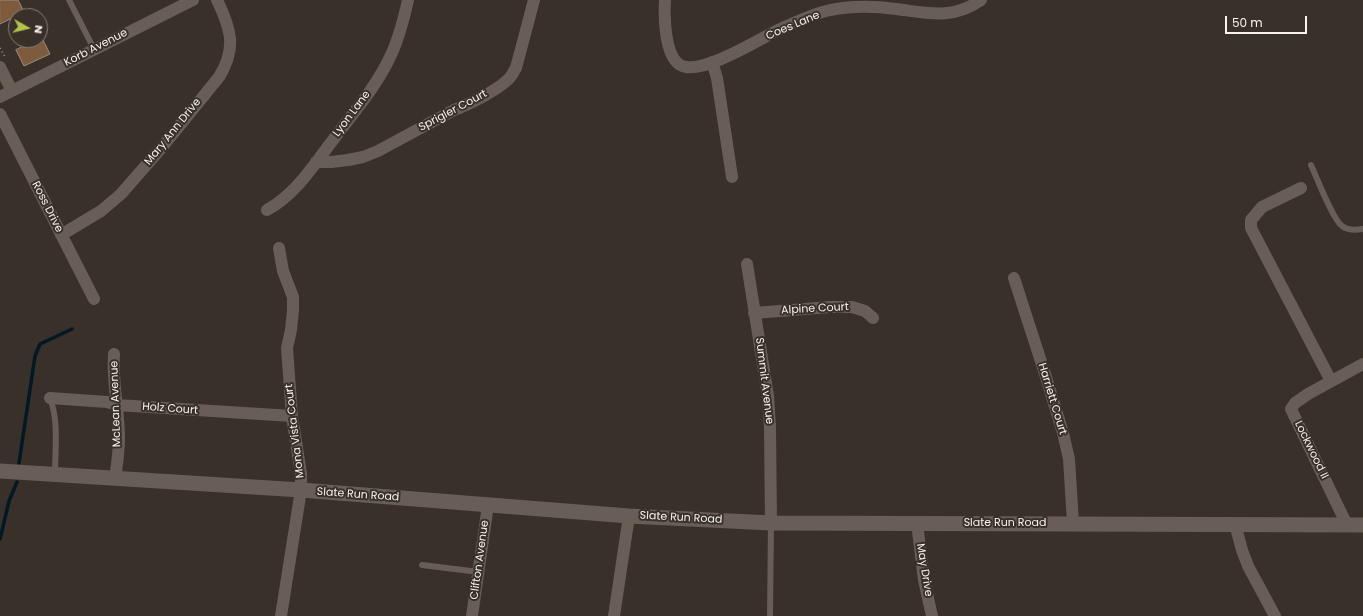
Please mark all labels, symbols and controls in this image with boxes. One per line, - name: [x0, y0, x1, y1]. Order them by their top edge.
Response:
- north arrow: [8, 8, 48, 48]
- scale bar: [1227, 8, 1309, 34]
- street label: Coes Lane: [764, 9, 822, 43]
- text: 50 m: [1232, 14, 1263, 31]
- text: N: [30, 24, 47, 35]
- street label: Korb Avenue: [62, 26, 130, 70]
- street label: Sprigler Court: [417, 87, 489, 135]
- street label: Lyon Lane: [330, 88, 374, 140]
- street label: Mary Ann Drive: [142, 96, 204, 168]
- street label: Ross Drive: [28, 179, 66, 235]
- street label: Alpine Court: [781, 301, 849, 317]
- street label: Summit Avenue: [752, 337, 776, 425]
- street label: McLean Avenue: [108, 361, 124, 447]
- street label: Harriett Court: [1035, 361, 1069, 437]
- street label: Mona Vista Court: [283, 383, 307, 479]
- street label: Holz Court: [142, 400, 198, 418]
- street label: Lockwood II: [1291, 419, 1331, 481]
- street label: Slate Run Road: [316, 486, 400, 504]
- street label: Slate Run Road: [639, 509, 723, 527]
- street label: Slate Run Road: [964, 516, 1046, 530]
- street label: Clifton Avenue: [468, 520, 492, 600]
- street label: May Drive: [913, 542, 935, 598]

